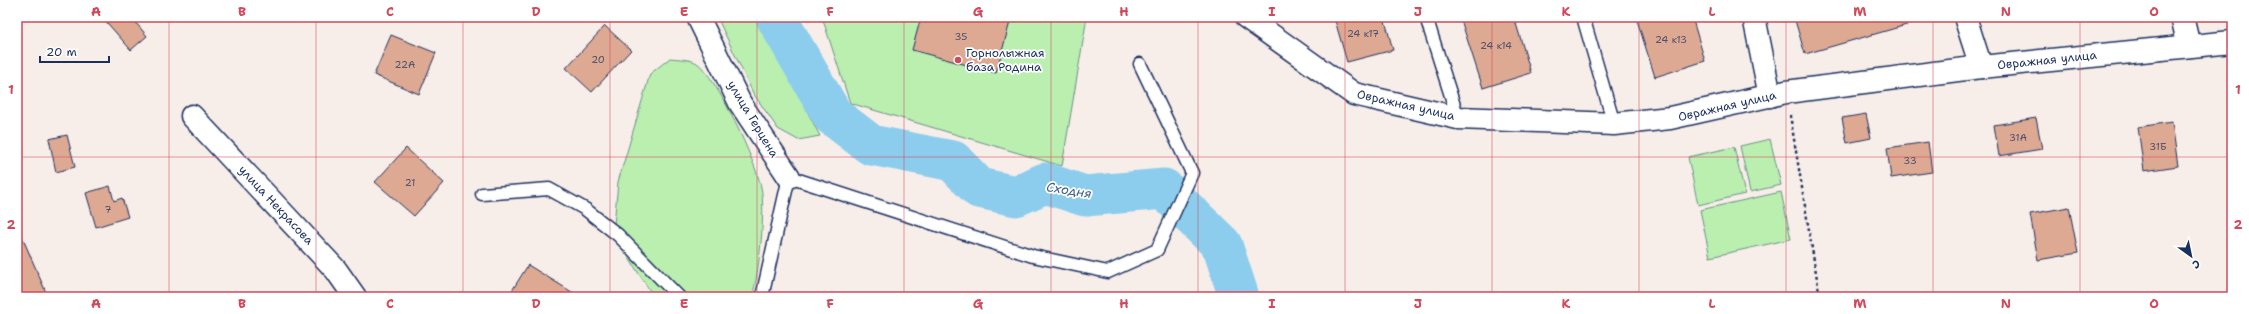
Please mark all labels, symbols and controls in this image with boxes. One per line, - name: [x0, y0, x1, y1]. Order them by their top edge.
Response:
- text: A: [91, 3, 101, 20]
- text: B: [238, 3, 246, 20]
- text: C: [386, 3, 394, 20]
- text: D: [531, 3, 541, 20]
- text: E: [680, 3, 689, 20]
- text: F: [826, 3, 834, 20]
- text: G: [973, 3, 984, 20]
- text: H: [1119, 3, 1129, 20]
- text: I: [1268, 3, 1276, 20]
- text: J: [1414, 3, 1422, 20]
- text: K: [1562, 3, 1571, 20]
- text: L: [1708, 3, 1716, 20]
- text: M: [1853, 3, 1867, 20]
- text: N: [2001, 3, 2011, 20]
- text: O: [2149, 3, 2159, 20]
- house number: 24 к17: [1347, 27, 1379, 40]
- house number: 35: [955, 30, 967, 43]
- house number: 24 к13: [1655, 33, 1687, 46]
- scale bar: [40, 38, 109, 64]
- house number: 24 к14: [1480, 39, 1512, 52]
- text: 20 m: [46, 44, 77, 60]
- place label: Горнолыжная база Родина: [966, 45, 1045, 75]
- street label: Овражная улица: [1996, 47, 2098, 73]
- house number: 20: [591, 53, 605, 66]
- marker: Горнолыжная база Родина: [953, 55, 963, 65]
- house number: 22А: [395, 58, 415, 71]
- street label: улица Герцена: [724, 78, 783, 161]
- text: 1: [8, 81, 14, 98]
- text: 1: [2235, 81, 2241, 98]
- street label: Овражная улица: [1355, 86, 1457, 124]
- street label: Овражная улица: [1676, 87, 1778, 125]
- house number: 31А: [2009, 131, 2027, 144]
- house number: 31Б: [2149, 140, 2167, 153]
- house number: 33: [1903, 154, 1917, 167]
- street label: улица Некрасова: [235, 162, 317, 249]
- house number: 21: [405, 176, 415, 189]
- water label: Сходня: [1045, 178, 1093, 202]
- house number: 7: [105, 203, 112, 216]
- text: 2: [6, 216, 16, 233]
- text: 2: [2233, 216, 2243, 233]
- north arrow: [2171, 236, 2211, 276]
- text: С: [2189, 256, 2203, 272]
- text: A: [91, 295, 101, 312]
- text: B: [238, 295, 246, 312]
- text: C: [386, 295, 394, 312]
- text: D: [531, 295, 541, 312]
- text: E: [680, 295, 689, 312]
- text: F: [826, 295, 834, 312]
- text: G: [973, 295, 984, 312]
- text: H: [1119, 295, 1129, 312]
- text: I: [1268, 295, 1276, 312]
- text: J: [1414, 295, 1422, 312]
- text: K: [1562, 295, 1571, 312]
- text: L: [1708, 295, 1716, 312]
- text: M: [1853, 295, 1867, 312]
- text: N: [2001, 295, 2011, 312]
- text: O: [2149, 295, 2159, 312]

